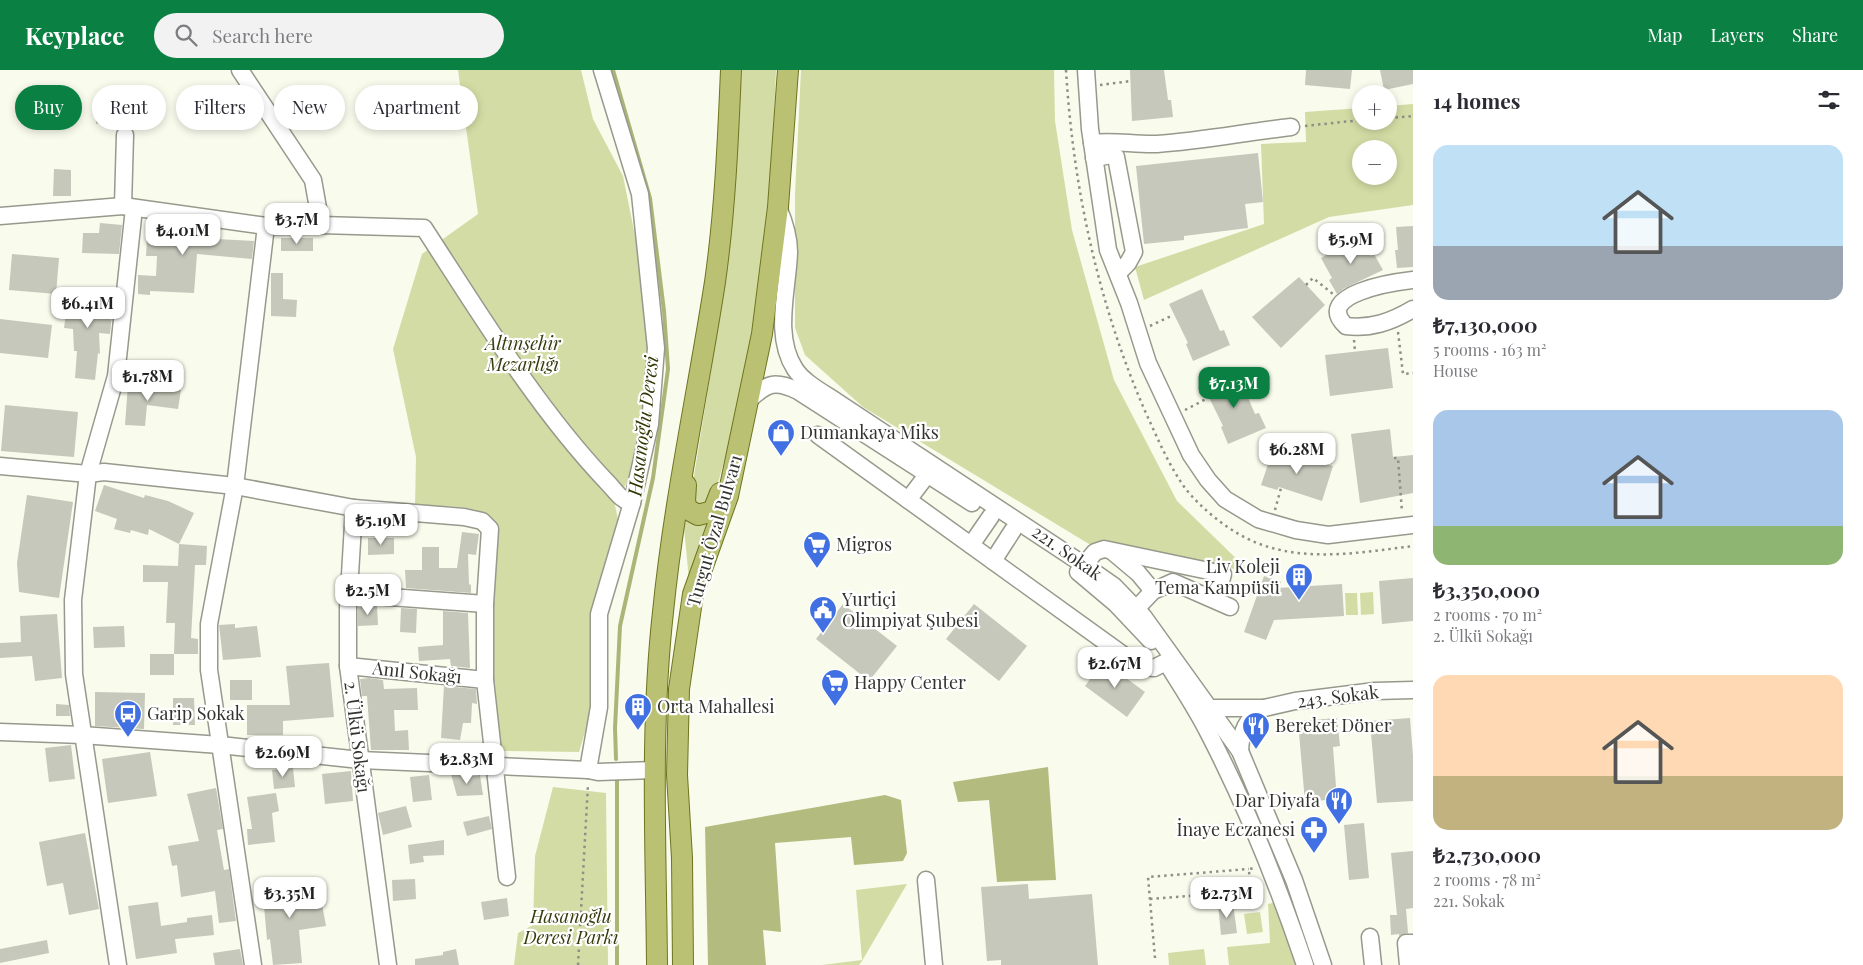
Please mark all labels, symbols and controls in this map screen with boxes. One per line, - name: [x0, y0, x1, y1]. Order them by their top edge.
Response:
- search box: [154, 13, 504, 58]
- text: Keyplace: [25, 19, 124, 51]
- icon: search: [172, 21, 200, 49]
- text: Search here: [212, 22, 313, 48]
- text: Map: [1647, 23, 1682, 47]
- text: Layers: [1710, 23, 1764, 47]
- text: Share: [1792, 23, 1838, 47]
- chip: Buy: [15, 85, 82, 130]
- chip: Rent: [92, 85, 166, 130]
- chip: Filters: [176, 85, 264, 130]
- chip: New: [274, 85, 345, 130]
- chip: Apartment: [355, 85, 478, 130]
- map controls: [1352, 85, 1397, 185]
- button: +: [1352, 85, 1397, 130]
- text: 14 homes: [1433, 86, 1520, 114]
- icon: filters: [1815, 86, 1843, 114]
- button: −: [1352, 140, 1397, 185]
- icon: home: [1593, 177, 1683, 267]
- pin: ₺3.7M: [262, 202, 332, 245]
- text: ₺3.7M: [275, 208, 319, 229]
- pin: ₺4.01M: [142, 214, 224, 256]
- text: ₺4.01M: [156, 219, 210, 240]
- pin: ₺5.9M: [1316, 222, 1386, 265]
- text: ₺5.9M: [1329, 228, 1373, 249]
- pin: ₺6.41M: [47, 286, 129, 329]
- text: ₺6.41M: [62, 292, 114, 313]
- text: ₺7,130,000: [1433, 310, 1538, 338]
- park label: Altınşehir Mezarlığı: [483, 331, 562, 376]
- text: 5 rooms · 163 m²: [1433, 339, 1546, 360]
- water label: Hasanoğlu Deresi: [620, 353, 664, 499]
- pin: ₺1.78M: [107, 360, 189, 402]
- text: House: [1433, 360, 1478, 381]
- text: ₺1.78M: [123, 365, 173, 386]
- pin: ₺7.13M: [1193, 366, 1275, 409]
- text: ₺7.13M: [1210, 372, 1258, 393]
- shop icon: Dumankaya Miks: [766, 418, 796, 457]
- place label: Dumankaya Miks: [800, 420, 939, 444]
- pin: ₺6.28M: [1256, 432, 1338, 475]
- text: ₺6.28M: [1270, 438, 1324, 459]
- icon: home: [1593, 442, 1683, 532]
- street label: Turgut Özal Bulvarı: [681, 452, 747, 610]
- pin: ₺5.19M: [340, 504, 422, 546]
- text: ₺5.19M: [356, 509, 406, 530]
- street label: 221. Sokak: [1028, 519, 1108, 585]
- supermarket icon: Migros: [802, 530, 832, 569]
- place label: Migros: [836, 532, 892, 556]
- place label: Liv Koleji Tema Kampüsü: [1155, 554, 1281, 599]
- building icon: Liv Koleji Tema Kampüsü: [1284, 562, 1314, 601]
- pin: ₺2.5M: [333, 574, 403, 616]
- text: ₺3,350,000: [1433, 575, 1540, 603]
- text: ₺2.5M: [346, 579, 390, 600]
- place label: Yurtiçi Olimpiyat Şubesi: [841, 587, 979, 632]
- public building icon: Yurtiçi Olimpiyat Şubesi: [808, 595, 838, 634]
- text: 2 rooms · 70 m²: [1433, 604, 1542, 625]
- text: 2. Ülkü Sokağı: [1433, 625, 1533, 646]
- pin: ₺2.67M: [1074, 646, 1156, 689]
- text: ₺2.67M: [1089, 652, 1141, 673]
- street label: Anıl Sokağı: [370, 655, 463, 689]
- supermarket icon: Happy Center: [820, 668, 850, 707]
- place label: Happy Center: [854, 670, 966, 694]
- street label: 243. Sokak: [1296, 679, 1380, 713]
- street label: 2. Ülkü Sokağı: [339, 680, 377, 794]
- building icon: Orta Mahallesi: [623, 692, 653, 731]
- place label: Orta Mahallesi: [657, 694, 775, 718]
- bus stop icon: Garip Sokak: [113, 699, 143, 738]
- place label: Garip Sokak: [147, 701, 245, 725]
- icon: home: [1593, 707, 1683, 797]
- restaurant icon: Bereket Döner: [1241, 711, 1271, 750]
- place label: Bereket Döner: [1275, 713, 1392, 737]
- pin: ₺2.69M: [242, 736, 324, 778]
- text: ₺2.69M: [256, 741, 310, 762]
- pin: ₺2.83M: [426, 742, 508, 785]
- text: ₺2.83M: [440, 748, 494, 769]
- restaurant icon: Dar Diyafa: [1324, 786, 1354, 825]
- place label: Dar Diyafa: [1235, 788, 1320, 812]
- pharmacy icon: İnaye Eczanesi: [1299, 815, 1329, 854]
- place label: İnaye Eczanesi: [1176, 817, 1295, 841]
- text: ₺2,730,000: [1433, 840, 1541, 868]
- text: 2 rooms · 78 m²: [1433, 869, 1541, 890]
- pin: ₺3.35M: [249, 876, 331, 919]
- pin: ₺2.73M: [1186, 876, 1268, 919]
- text: ₺3.35M: [265, 882, 315, 903]
- text: ₺2.73M: [1201, 882, 1253, 903]
- text: 221. Sokak: [1433, 890, 1505, 911]
- park label: Hasanoğlu Deresi Parkı: [523, 904, 618, 949]

